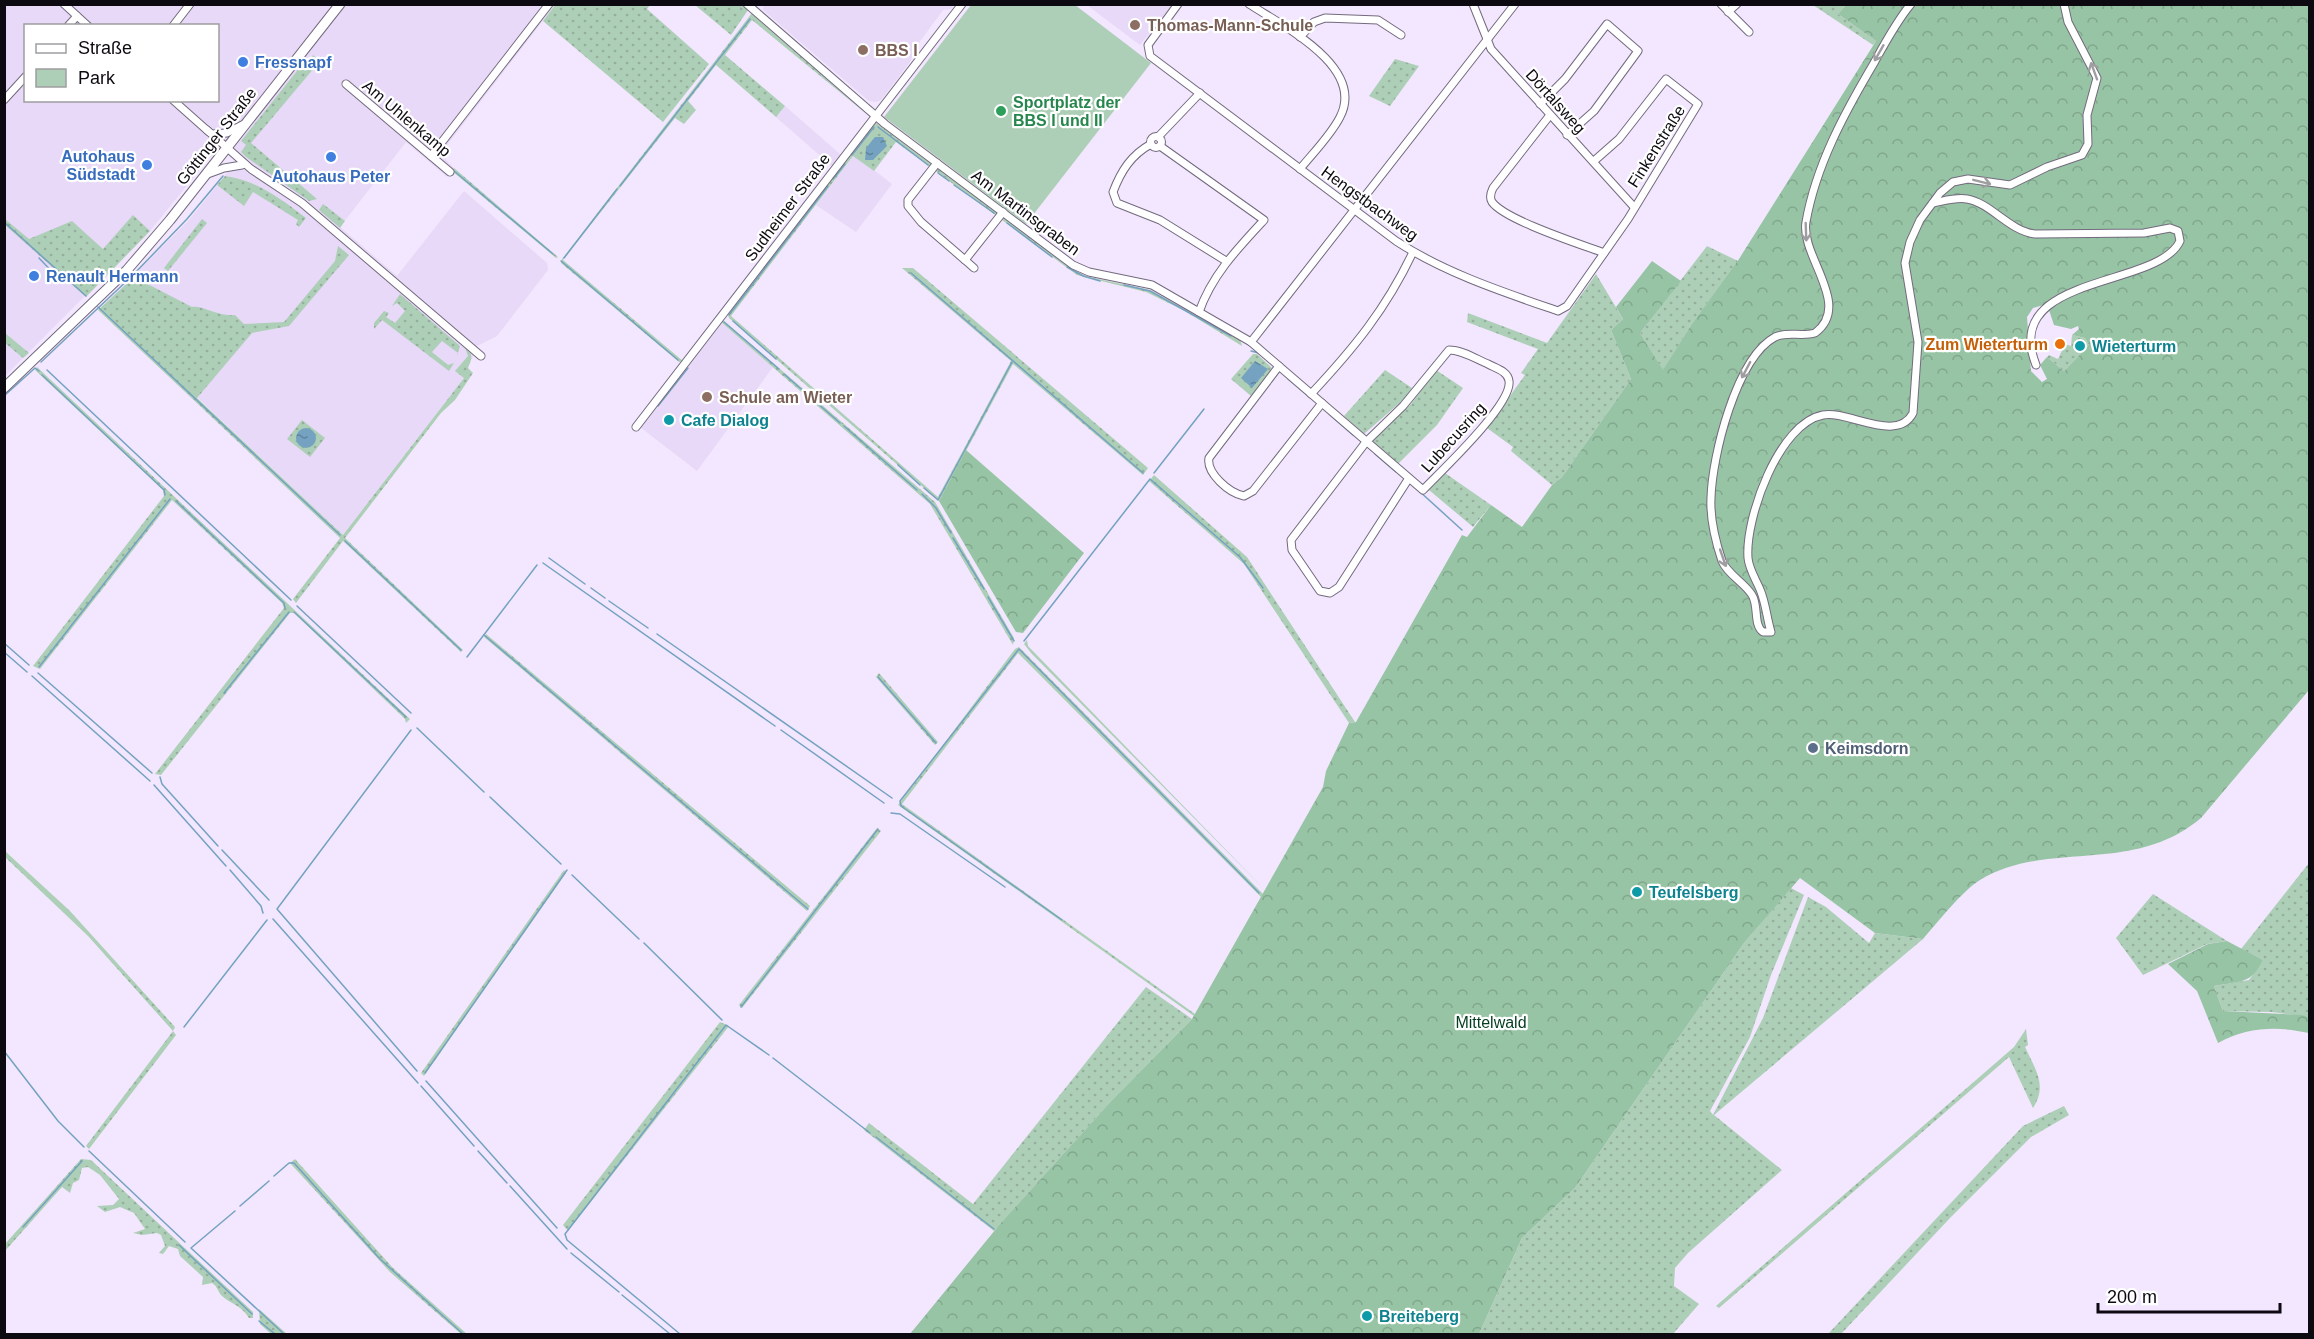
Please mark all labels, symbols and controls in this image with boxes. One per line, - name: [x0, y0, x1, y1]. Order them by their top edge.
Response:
- place label: Thomas-Mann-Schule: [1147, 17, 1313, 34]
- marker: Thomas-Mann-Schule: [1128, 18, 1142, 32]
- legend: [24, 24, 219, 102]
- text: Straße: [78, 38, 132, 58]
- place label: BBS I: [875, 42, 918, 59]
- marker: BBS I: [856, 43, 870, 57]
- one-way arrow: [1873, 44, 1884, 62]
- place label: Fressnapf: [255, 54, 332, 71]
- marker: Fressnapf: [236, 55, 250, 69]
- one-way arrow: [2088, 62, 2099, 81]
- street label: Dörtalsweg: [1523, 66, 1589, 137]
- text: Park: [78, 68, 116, 88]
- street label: Am Uhlenkamp: [359, 77, 454, 160]
- street label: Göttinger Straße: [173, 84, 260, 188]
- place label: Sportplatz der BBS I und II: [1013, 94, 1121, 129]
- street label: Finkenstraße: [1624, 102, 1688, 190]
- marker: Sportplatz der BBS I und II: [994, 104, 1008, 118]
- place label: Autohaus Südstadt: [61, 148, 136, 183]
- marker: Autohaus Peter: [324, 150, 338, 164]
- street label: Sudheimer Straße: [742, 150, 833, 264]
- marker: Autohaus Südstadt: [140, 158, 154, 172]
- street label: Hengstbachweg: [1318, 163, 1421, 244]
- street label: Am Martinsgraben: [968, 166, 1083, 259]
- place label: Autohaus Peter: [272, 168, 390, 185]
- one-way arrow: [1972, 176, 1991, 188]
- one-way arrow: [1800, 222, 1812, 241]
- place label: Renault Hermann: [46, 268, 178, 285]
- marker: Renault Hermann: [27, 269, 41, 283]
- place label: Zum Wieterturm: [1925, 336, 2048, 353]
- marker: Zum Wieterturm: [2053, 337, 2067, 351]
- place label: Wieterturm: [2092, 338, 2176, 355]
- marker: Wieterturm: [2073, 339, 2087, 353]
- one-way arrow: [1740, 361, 1752, 378]
- place label: Schule am Wieter: [719, 389, 852, 406]
- marker: Schule am Wieter: [700, 390, 714, 404]
- street label: Lubecusring: [1418, 399, 1489, 475]
- place label: Cafe Dialog: [681, 412, 769, 429]
- marker: Cafe Dialog: [662, 413, 676, 427]
- one-way arrow: [1718, 548, 1729, 567]
- place label: Keimsdorn: [1825, 740, 1909, 757]
- marker: Keimsdorn: [1806, 741, 1820, 755]
- place label: Teufelsberg: [1649, 884, 1739, 901]
- marker: Teufelsberg: [1630, 885, 1644, 899]
- park label: Mittelwald: [1455, 1014, 1527, 1031]
- scale bar: [2098, 1276, 2280, 1314]
- text: 200 m: [2107, 1287, 2157, 1307]
- place label: Breiteberg: [1379, 1308, 1459, 1325]
- marker: Breiteberg: [1360, 1309, 1374, 1323]

